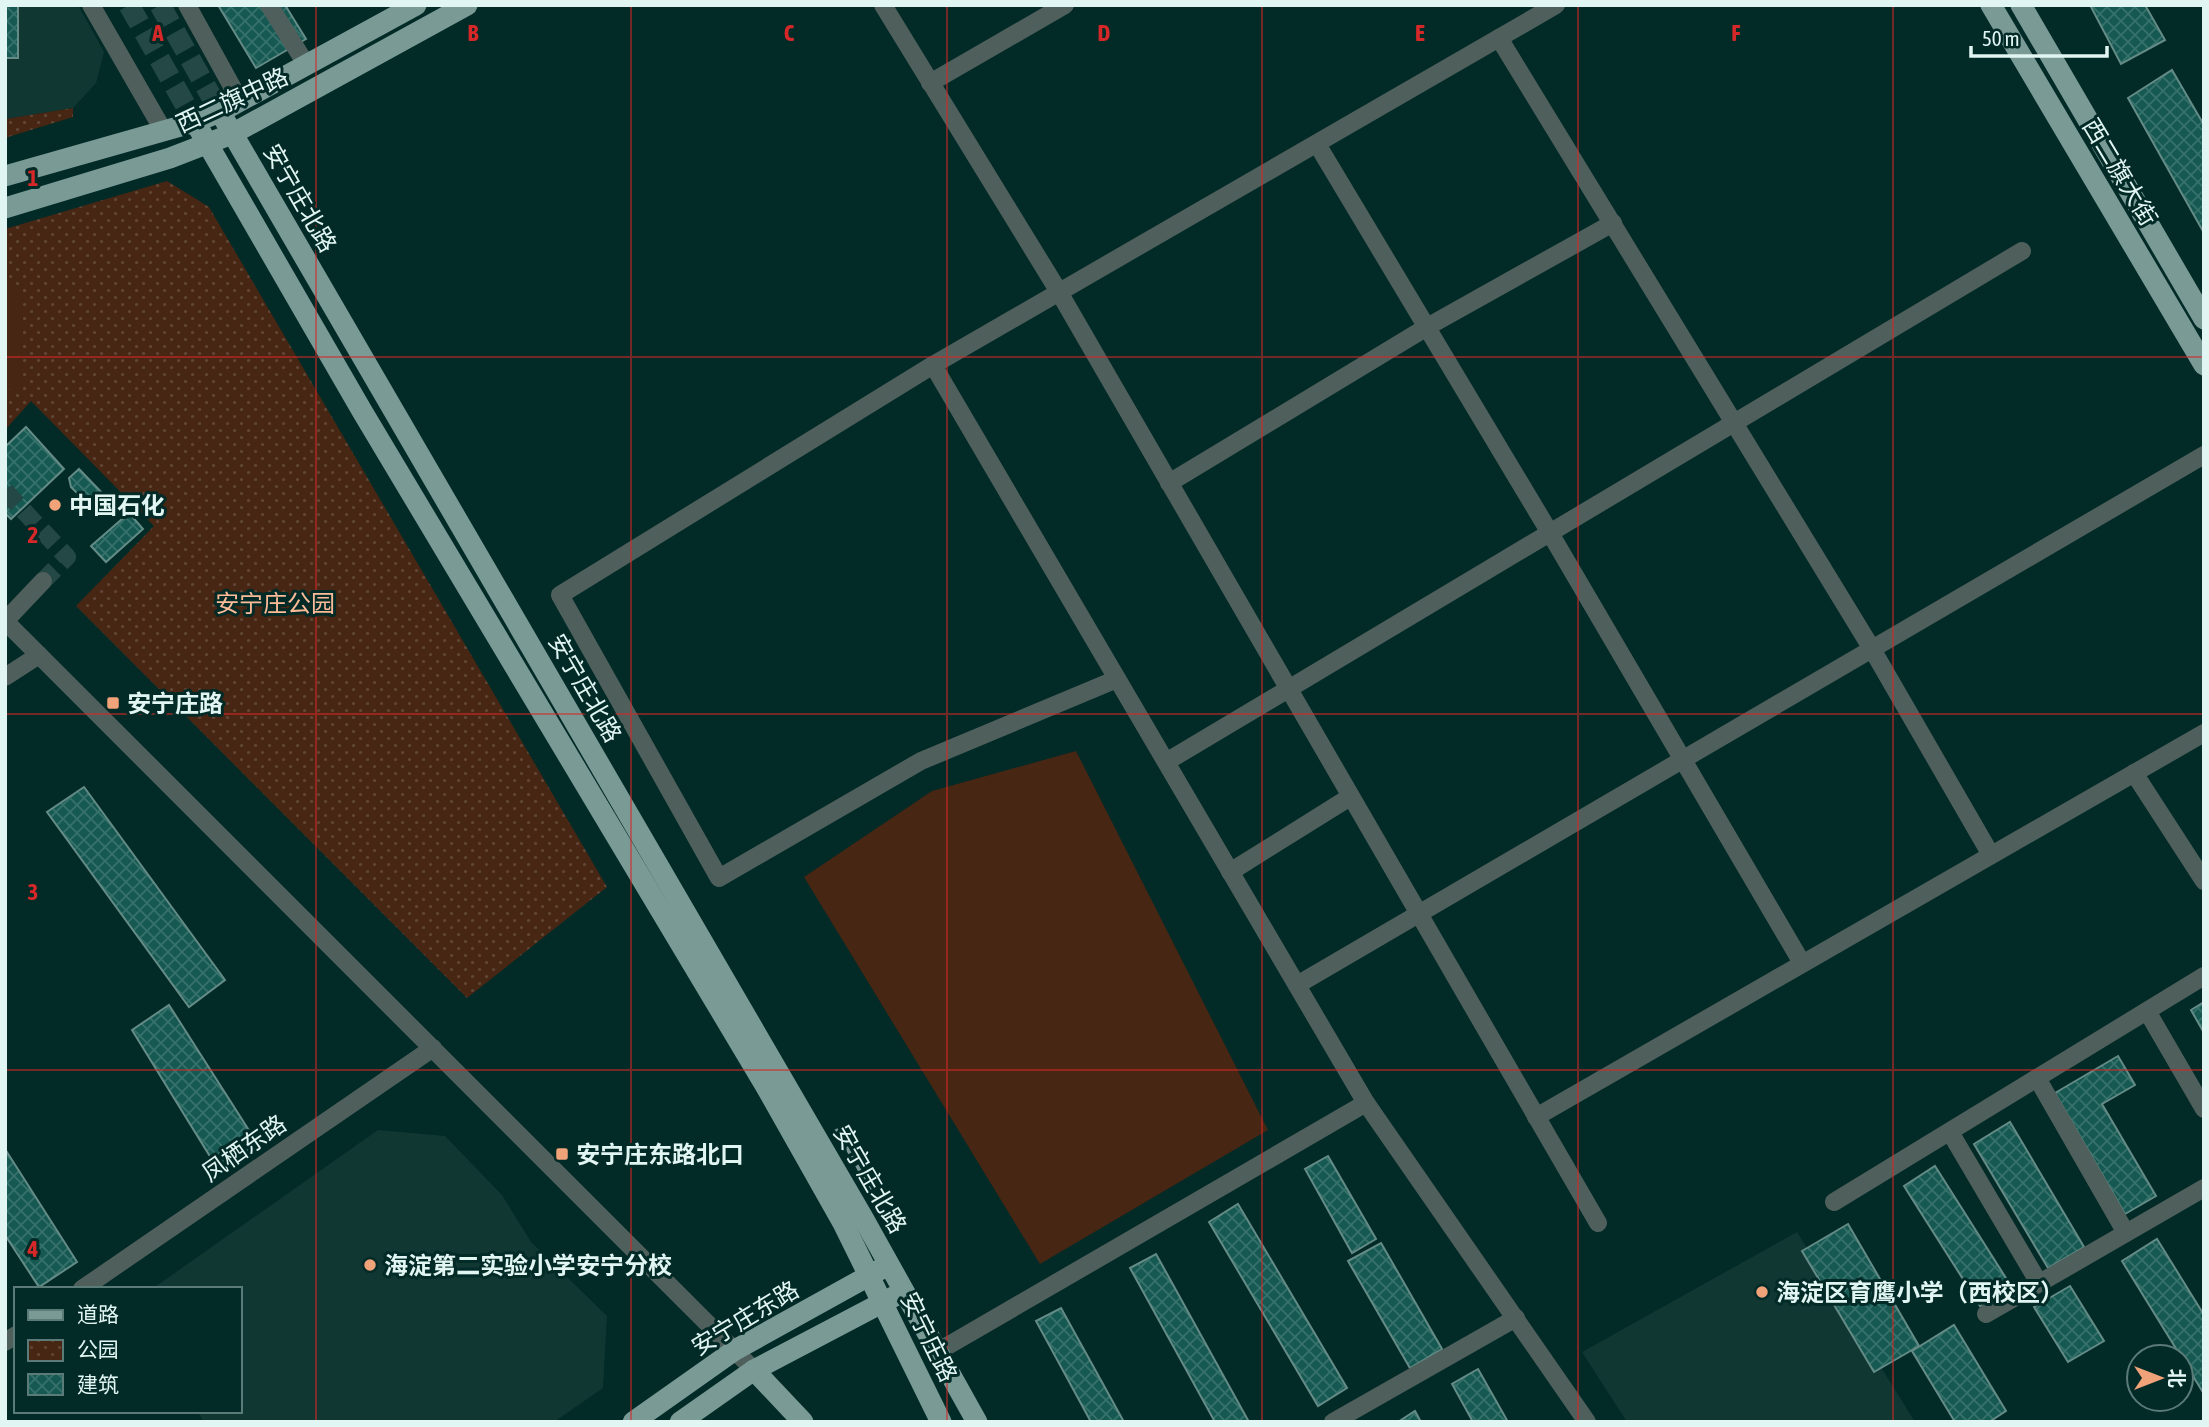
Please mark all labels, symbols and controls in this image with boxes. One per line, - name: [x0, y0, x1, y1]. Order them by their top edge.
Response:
- scale bar: [1971, 14, 2108, 58]
- text: A: [151, 20, 164, 46]
- text: B: [468, 20, 479, 46]
- text: C: [784, 20, 795, 46]
- text: D: [1098, 20, 1111, 46]
- text: E: [1415, 20, 1425, 46]
- text: F: [1731, 20, 1741, 46]
- text: 50 m: [1982, 26, 2020, 50]
- street label: 西二旗中路: [172, 62, 292, 138]
- street label: 西二旗大街: [2078, 114, 2162, 230]
- street label: 安宁庄北路: [258, 139, 342, 257]
- text: 1: [28, 165, 39, 191]
- place label: 中国石化: [69, 492, 165, 519]
- marker: 中国石化: [47, 497, 63, 513]
- text: 2: [28, 522, 38, 548]
- park label: 安宁庄公园: [215, 590, 335, 617]
- street label: 安宁庄北路: [543, 629, 627, 747]
- place label: 安宁庄路: [127, 690, 223, 717]
- marker: 安宁庄路: [105, 695, 121, 711]
- text: 3: [28, 879, 38, 905]
- street label: 凤栖东路: [197, 1109, 291, 1187]
- street label: 安宁庄北路: [828, 1120, 912, 1238]
- place label: 安宁庄东路北口: [576, 1141, 744, 1168]
- marker: 安宁庄东路北口: [554, 1146, 570, 1162]
- text: 4: [27, 1236, 39, 1262]
- place label: 海淀第二实验小学安宁分校: [384, 1252, 672, 1279]
- marker: 海淀第二实验小学安宁分校: [362, 1257, 378, 1273]
- street label: 安宁庄东路: [687, 1276, 803, 1360]
- place label: 海淀区育鹰小学（西校区）: [1776, 1279, 2064, 1306]
- marker: 海淀区育鹰小学（西校区）: [1754, 1284, 1770, 1300]
- legend: [14, 1287, 242, 1413]
- street label: 安宁庄路: [896, 1288, 962, 1386]
- text: 道路: [77, 1302, 119, 1326]
- text: 公园: [77, 1337, 119, 1361]
- north arrow: [2125, 1343, 2195, 1413]
- text: 北: [2166, 1368, 2188, 1388]
- text: 建筑: [77, 1372, 119, 1396]

